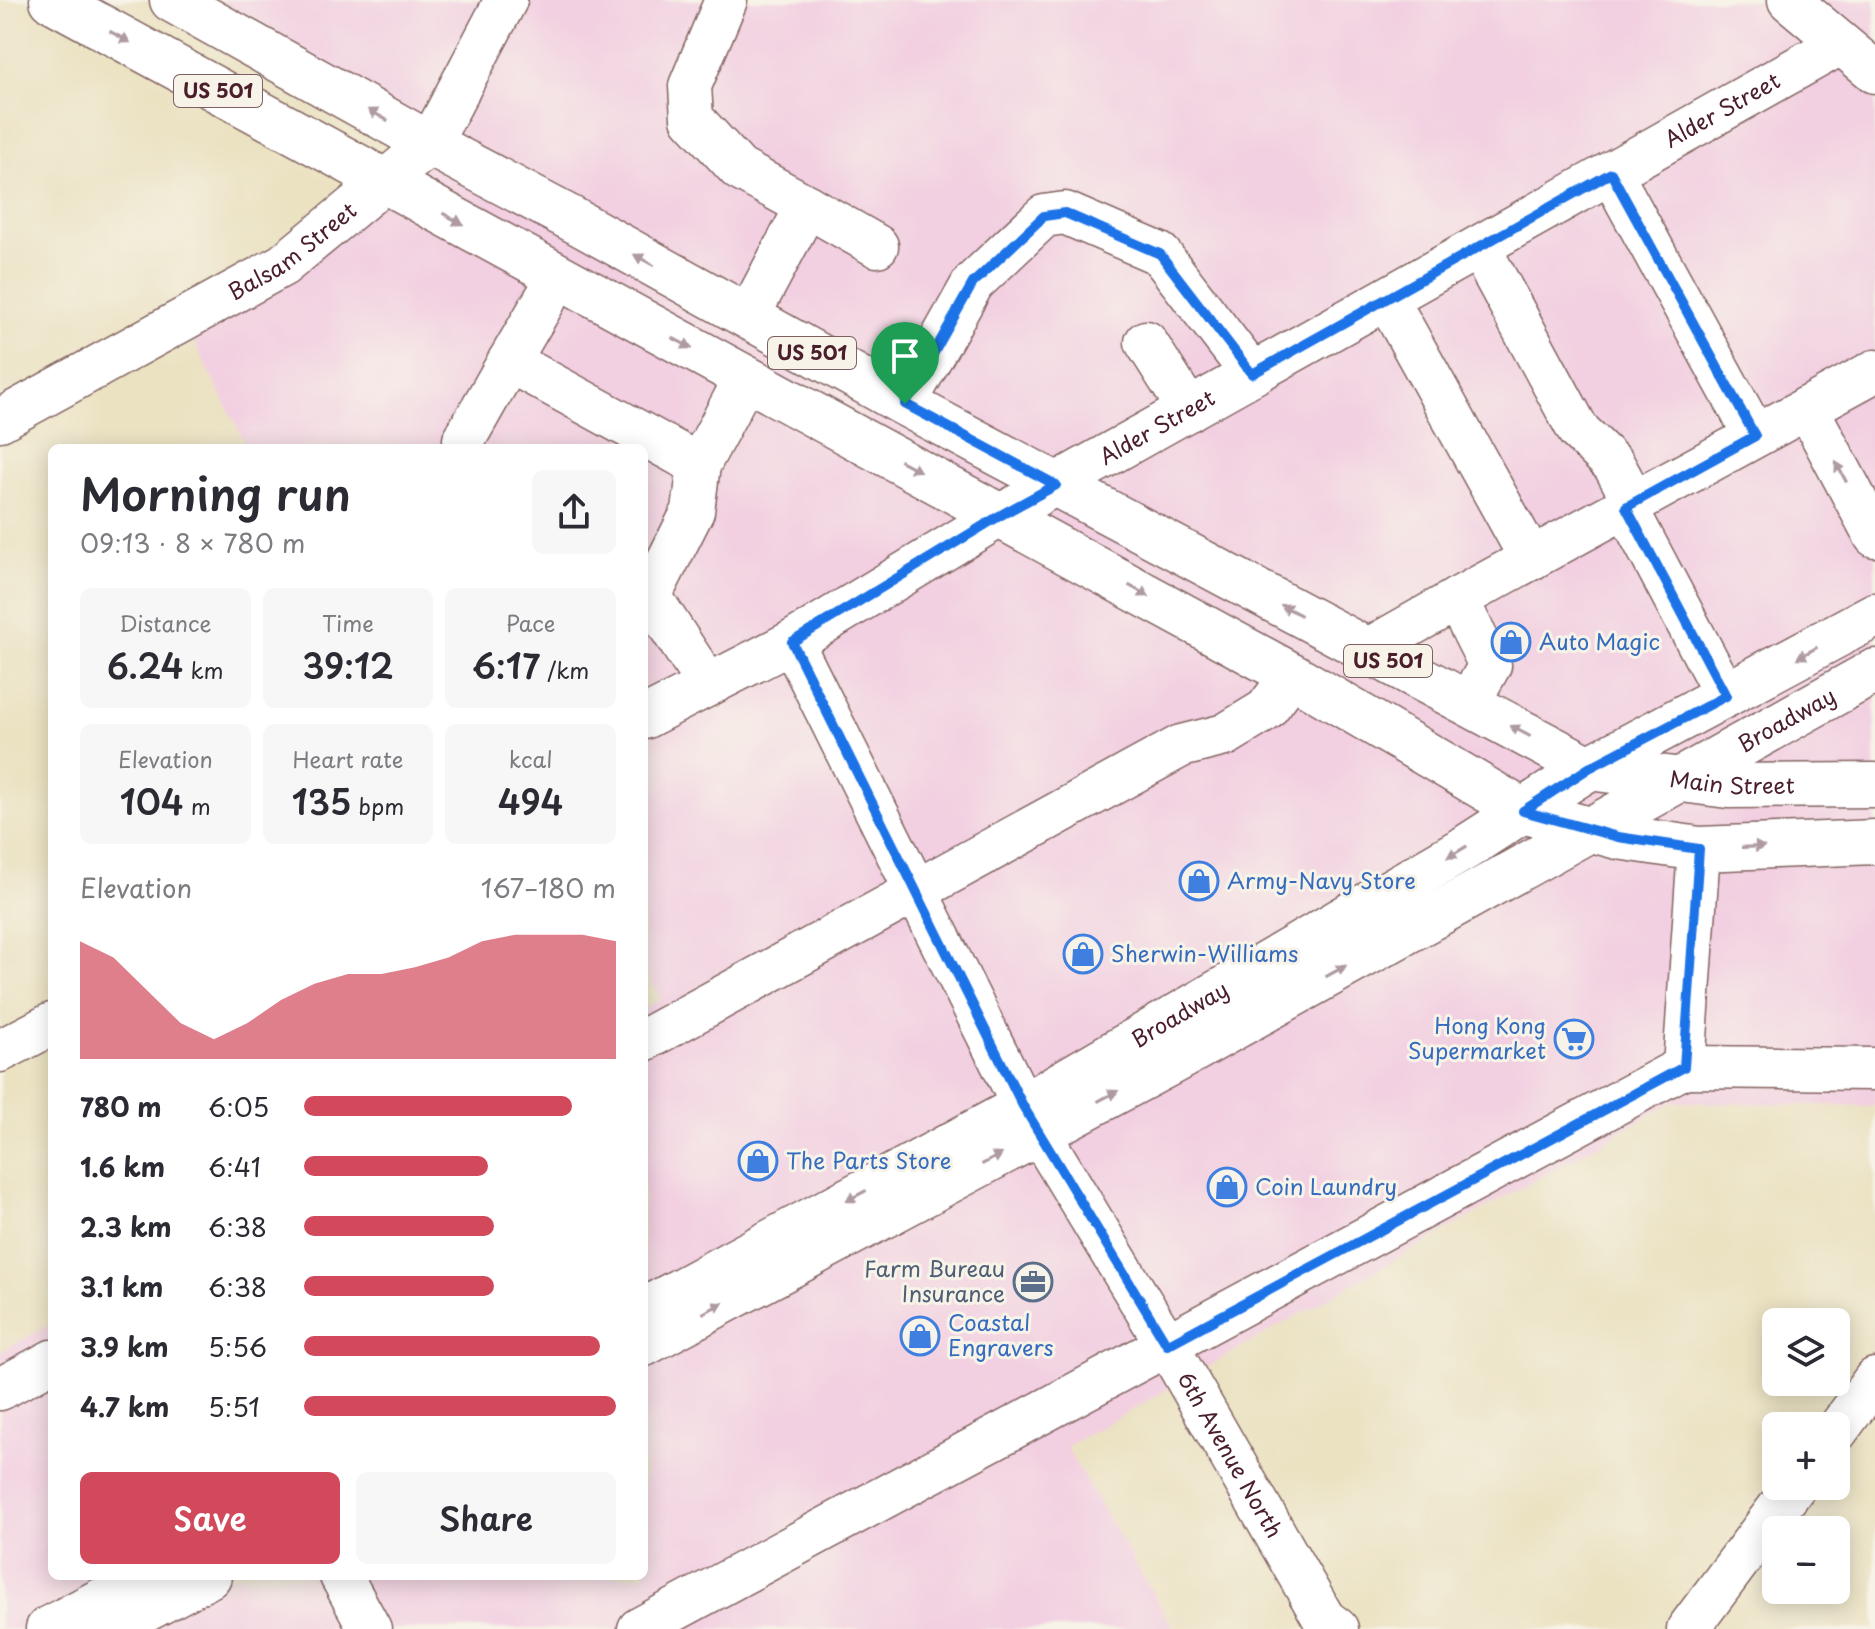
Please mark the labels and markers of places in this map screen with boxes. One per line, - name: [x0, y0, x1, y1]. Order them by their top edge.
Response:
- pin: [871, 322, 939, 404]
- shop icon: Auto Magic: [1490, 621, 1532, 663]
- place label: Auto Magic: [1539, 624, 1660, 657]
- shop icon: Army-Navy Store: [1178, 860, 1220, 902]
- place label: Army-Navy Store: [1227, 863, 1416, 896]
- shop icon: Sherwin-Williams: [1062, 933, 1104, 975]
- place label: Sherwin-Williams: [1111, 936, 1298, 969]
- place label: Hong Kong Supermarket: [1408, 1008, 1546, 1066]
- supermarket icon: Hong Kong Supermarket: [1553, 1018, 1595, 1060]
- shop icon: The Parts Store: [737, 1140, 779, 1182]
- place label: The Parts Store: [786, 1143, 951, 1176]
- shop icon: Coin Laundry: [1206, 1166, 1248, 1208]
- place label: Coin Laundry: [1255, 1169, 1397, 1202]
- place label: Farm Bureau Insurance: [864, 1251, 1005, 1309]
- office icon: Farm Bureau Insurance: [1012, 1261, 1054, 1303]
- place label: Coastal Engravers: [948, 1305, 1054, 1363]
- shop icon: Coastal Engravers: [899, 1315, 941, 1357]

